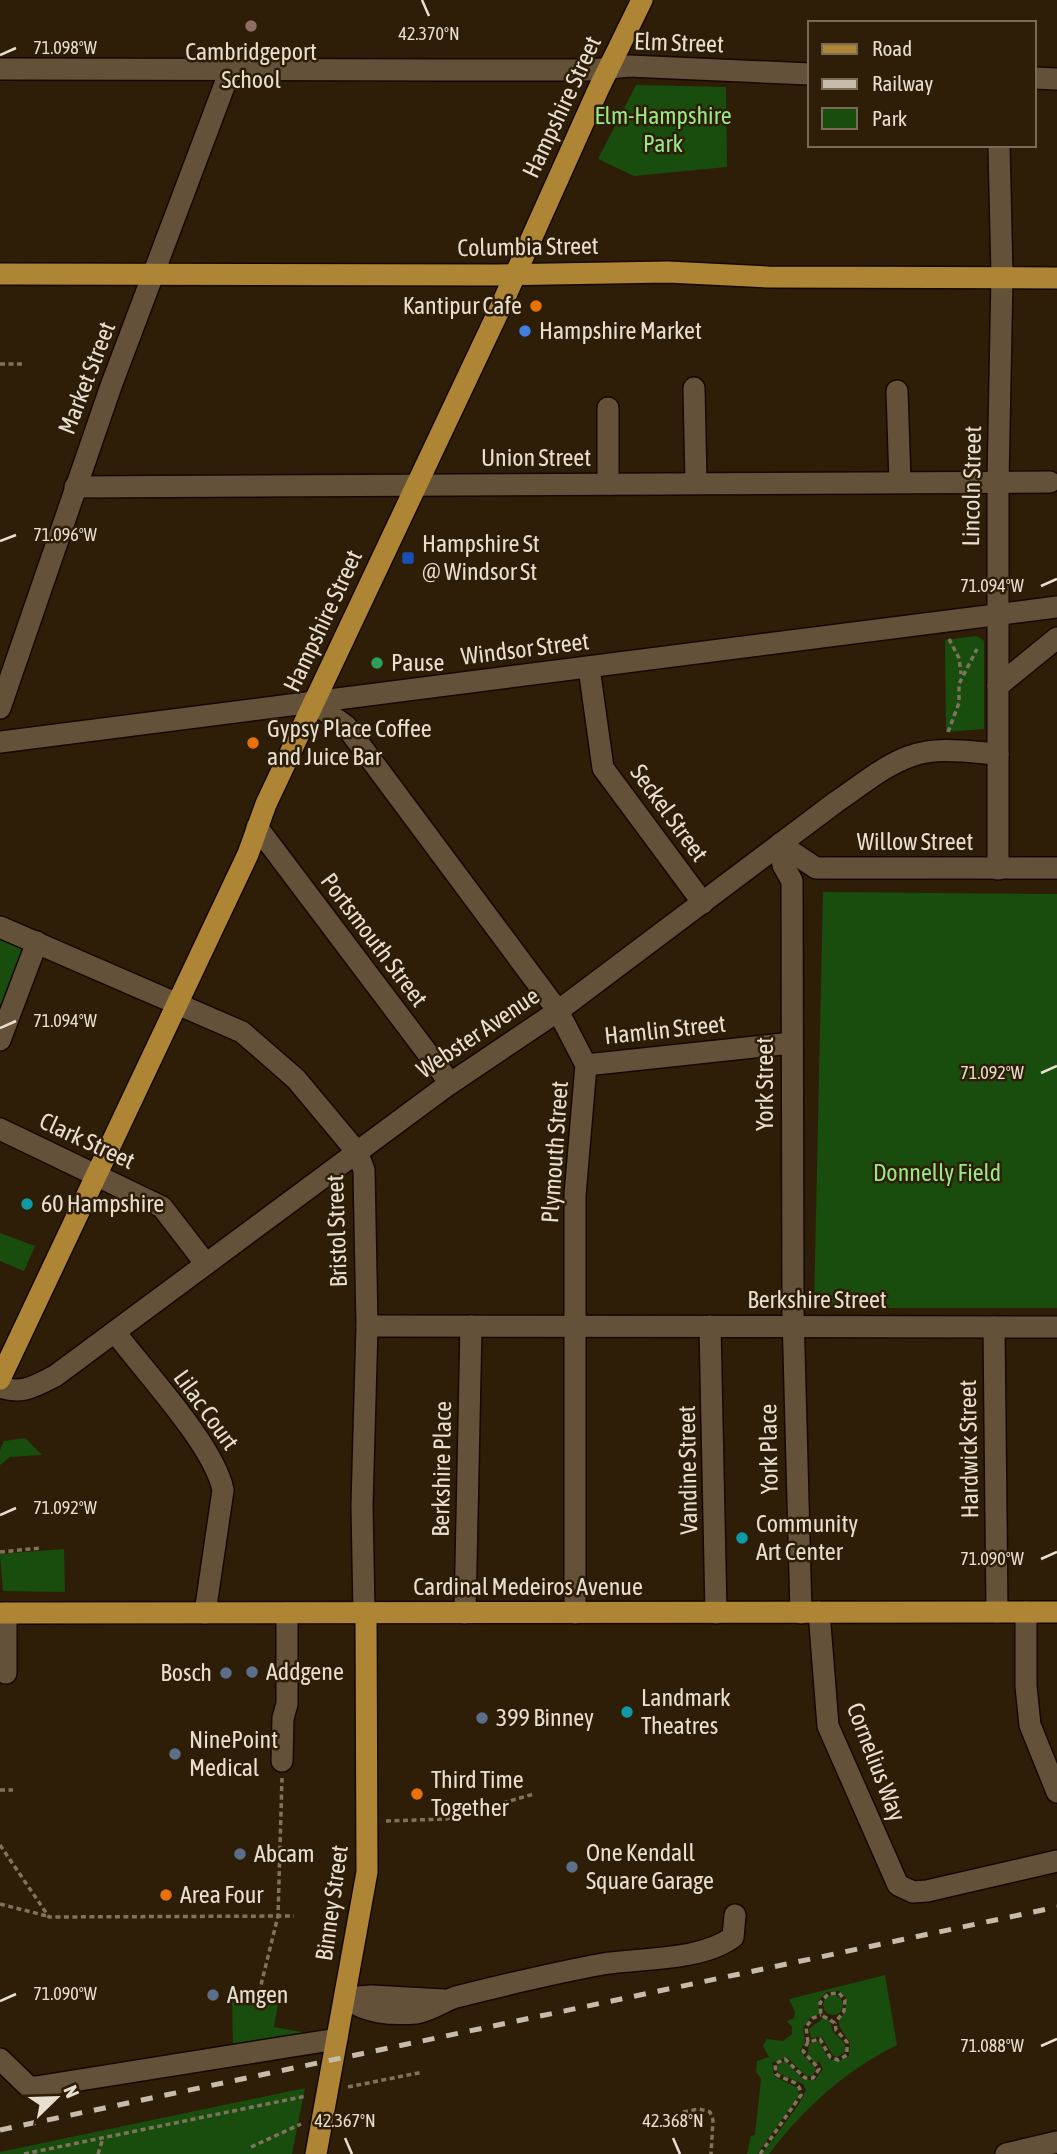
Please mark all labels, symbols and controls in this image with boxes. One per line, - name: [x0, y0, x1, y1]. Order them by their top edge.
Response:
- marker: Cambridgeport School: [243, 18, 259, 34]
- legend: [808, 21, 1036, 147]
- text: 42.370°N: [398, 23, 460, 44]
- street label: Elm Street: [634, 27, 724, 58]
- street label: Hampshire Street: [517, 32, 606, 182]
- text: Road: [872, 36, 912, 60]
- text: 71.098°W: [33, 37, 97, 58]
- place label: Cambridgeport School: [185, 38, 317, 93]
- text: Railway: [872, 71, 934, 95]
- park label: Elm-Hampshire Park: [594, 102, 732, 157]
- text: Park: [872, 106, 907, 130]
- street label: Columbia Street: [457, 232, 599, 261]
- place label: Kantipur Cafe: [403, 292, 522, 319]
- marker: Kantipur Cafe: [528, 298, 544, 314]
- place label: Hampshire Market: [539, 317, 702, 344]
- street label: Market Street: [53, 318, 120, 438]
- marker: Hampshire Market: [517, 323, 533, 339]
- street label: Lincoln Street: [957, 425, 986, 546]
- street label: Union Street: [481, 444, 591, 471]
- text: 71.096°W: [33, 524, 97, 545]
- place label: Hampshire St @ Windsor St: [422, 530, 540, 585]
- street label: Hampshire Street: [278, 546, 367, 696]
- marker: Hampshire St @ Windsor St: [400, 550, 416, 566]
- text: 71.094°W: [960, 575, 1024, 596]
- street label: Windsor Street: [459, 627, 591, 670]
- place label: Pause: [391, 649, 444, 676]
- marker: Pause: [369, 655, 385, 671]
- place label: Gypsy Place Coffee and Juice Bar: [267, 715, 432, 770]
- marker: Gypsy Place Coffee and Juice Bar: [245, 735, 261, 751]
- street label: Seckel Street: [625, 759, 714, 866]
- street label: Willow Street: [857, 828, 973, 855]
- street label: Portsmouth Street: [316, 868, 433, 1012]
- street label: Webster Avenue: [411, 982, 544, 1083]
- text: 71.094°W: [33, 1010, 97, 1031]
- street label: Hamlin Street: [603, 1010, 727, 1049]
- street label: York Street: [751, 1037, 778, 1131]
- text: 71.092°W: [960, 1062, 1024, 1083]
- street label: Plymouth Street: [536, 1080, 573, 1224]
- street label: Clark Street: [35, 1107, 139, 1174]
- park label: Donnelly Field: [873, 1159, 1001, 1186]
- street label: Bristol Street: [321, 1174, 352, 1288]
- place label: 60 Hampshire: [41, 1190, 164, 1217]
- marker: 60 Hampshire: [19, 1196, 35, 1212]
- street label: Berkshire Street: [747, 1286, 887, 1313]
- street label: Lilac Court: [168, 1365, 244, 1455]
- street label: Hardwick Street: [954, 1379, 983, 1519]
- street label: Berkshire Place: [427, 1401, 456, 1537]
- street label: York Place: [754, 1404, 783, 1494]
- street label: Vandine Street: [673, 1405, 702, 1535]
- text: 71.092°W: [33, 1497, 97, 1518]
- place label: Community Art Center: [756, 1510, 858, 1565]
- marker: Community Art Center: [734, 1530, 750, 1546]
- text: 71.090°W: [960, 1548, 1024, 1569]
- street label: Cardinal Medeiros Avenue: [413, 1573, 643, 1600]
- place label: Addgene: [266, 1658, 344, 1685]
- place label: Bosch: [160, 1659, 212, 1686]
- marker: Addgene: [244, 1664, 260, 1680]
- marker: Bosch: [218, 1665, 234, 1681]
- place label: Landmark Theatres: [641, 1684, 731, 1739]
- street label: Cornelius Way: [842, 1699, 911, 1825]
- place label: 399 Binney: [496, 1704, 594, 1731]
- marker: Landmark Theatres: [619, 1704, 635, 1720]
- marker: 399 Binney: [474, 1710, 490, 1726]
- place label: NinePoint Medical: [189, 1726, 278, 1781]
- marker: NinePoint Medical: [167, 1746, 183, 1762]
- place label: Third Time Together: [431, 1766, 524, 1821]
- marker: Third Time Together: [409, 1786, 425, 1802]
- place label: One Kendall Square Garage: [586, 1839, 714, 1894]
- place label: Abcam: [254, 1840, 314, 1867]
- street label: Binney Street: [310, 1843, 353, 1963]
- marker: Abcam: [232, 1846, 248, 1862]
- marker: One Kendall Square Garage: [564, 1859, 580, 1875]
- place label: Area Four: [180, 1881, 264, 1908]
- marker: Area Four: [158, 1887, 174, 1903]
- place label: Amgen: [227, 1981, 288, 2008]
- text: 71.090°W: [33, 1983, 97, 2004]
- marker: Amgen: [205, 1987, 221, 2003]
- text: 71.088°W: [960, 2035, 1024, 2056]
- north arrow: [21, 2063, 91, 2133]
- text: N: [59, 2082, 84, 2101]
- text: 42.367°N: [314, 2110, 376, 2131]
- text: 42.368°N: [642, 2110, 704, 2131]

